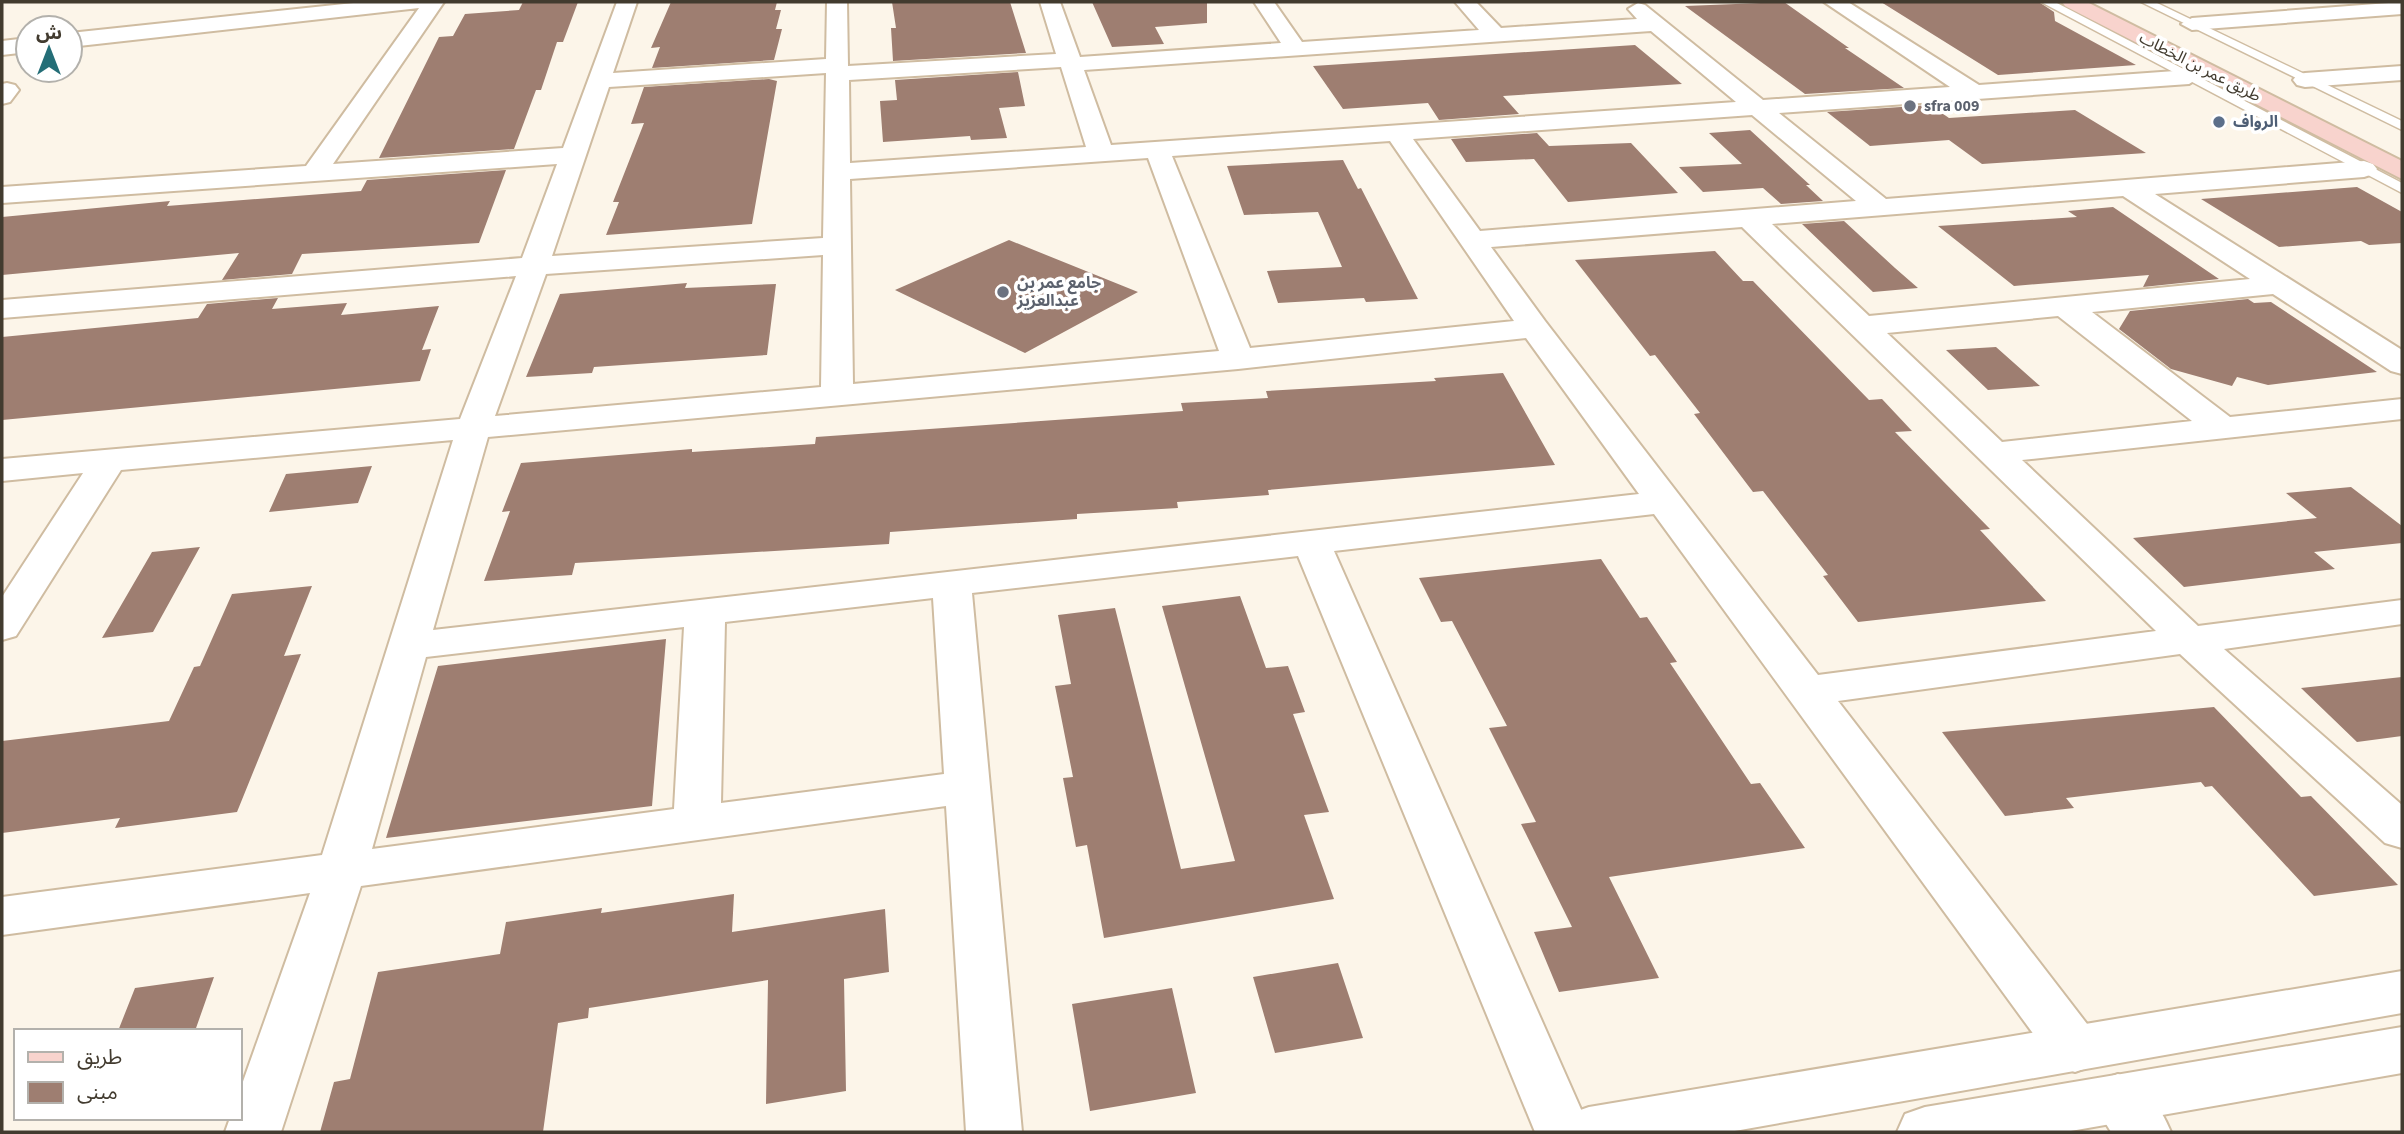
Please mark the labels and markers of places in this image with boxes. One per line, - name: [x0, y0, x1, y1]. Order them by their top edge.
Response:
- place label: sfra 009: [1924, 95, 1979, 117]
- marker: sfra 009: [1902, 98, 1918, 114]
- place label: الرواف: [2233, 111, 2278, 133]
- marker: الرواف: [2211, 114, 2227, 130]
- place label: جامع عمر بن عبدالعزيز: [1016, 272, 1101, 312]
- marker: جامع عمر بن عبدالعزيز: [995, 284, 1011, 300]

